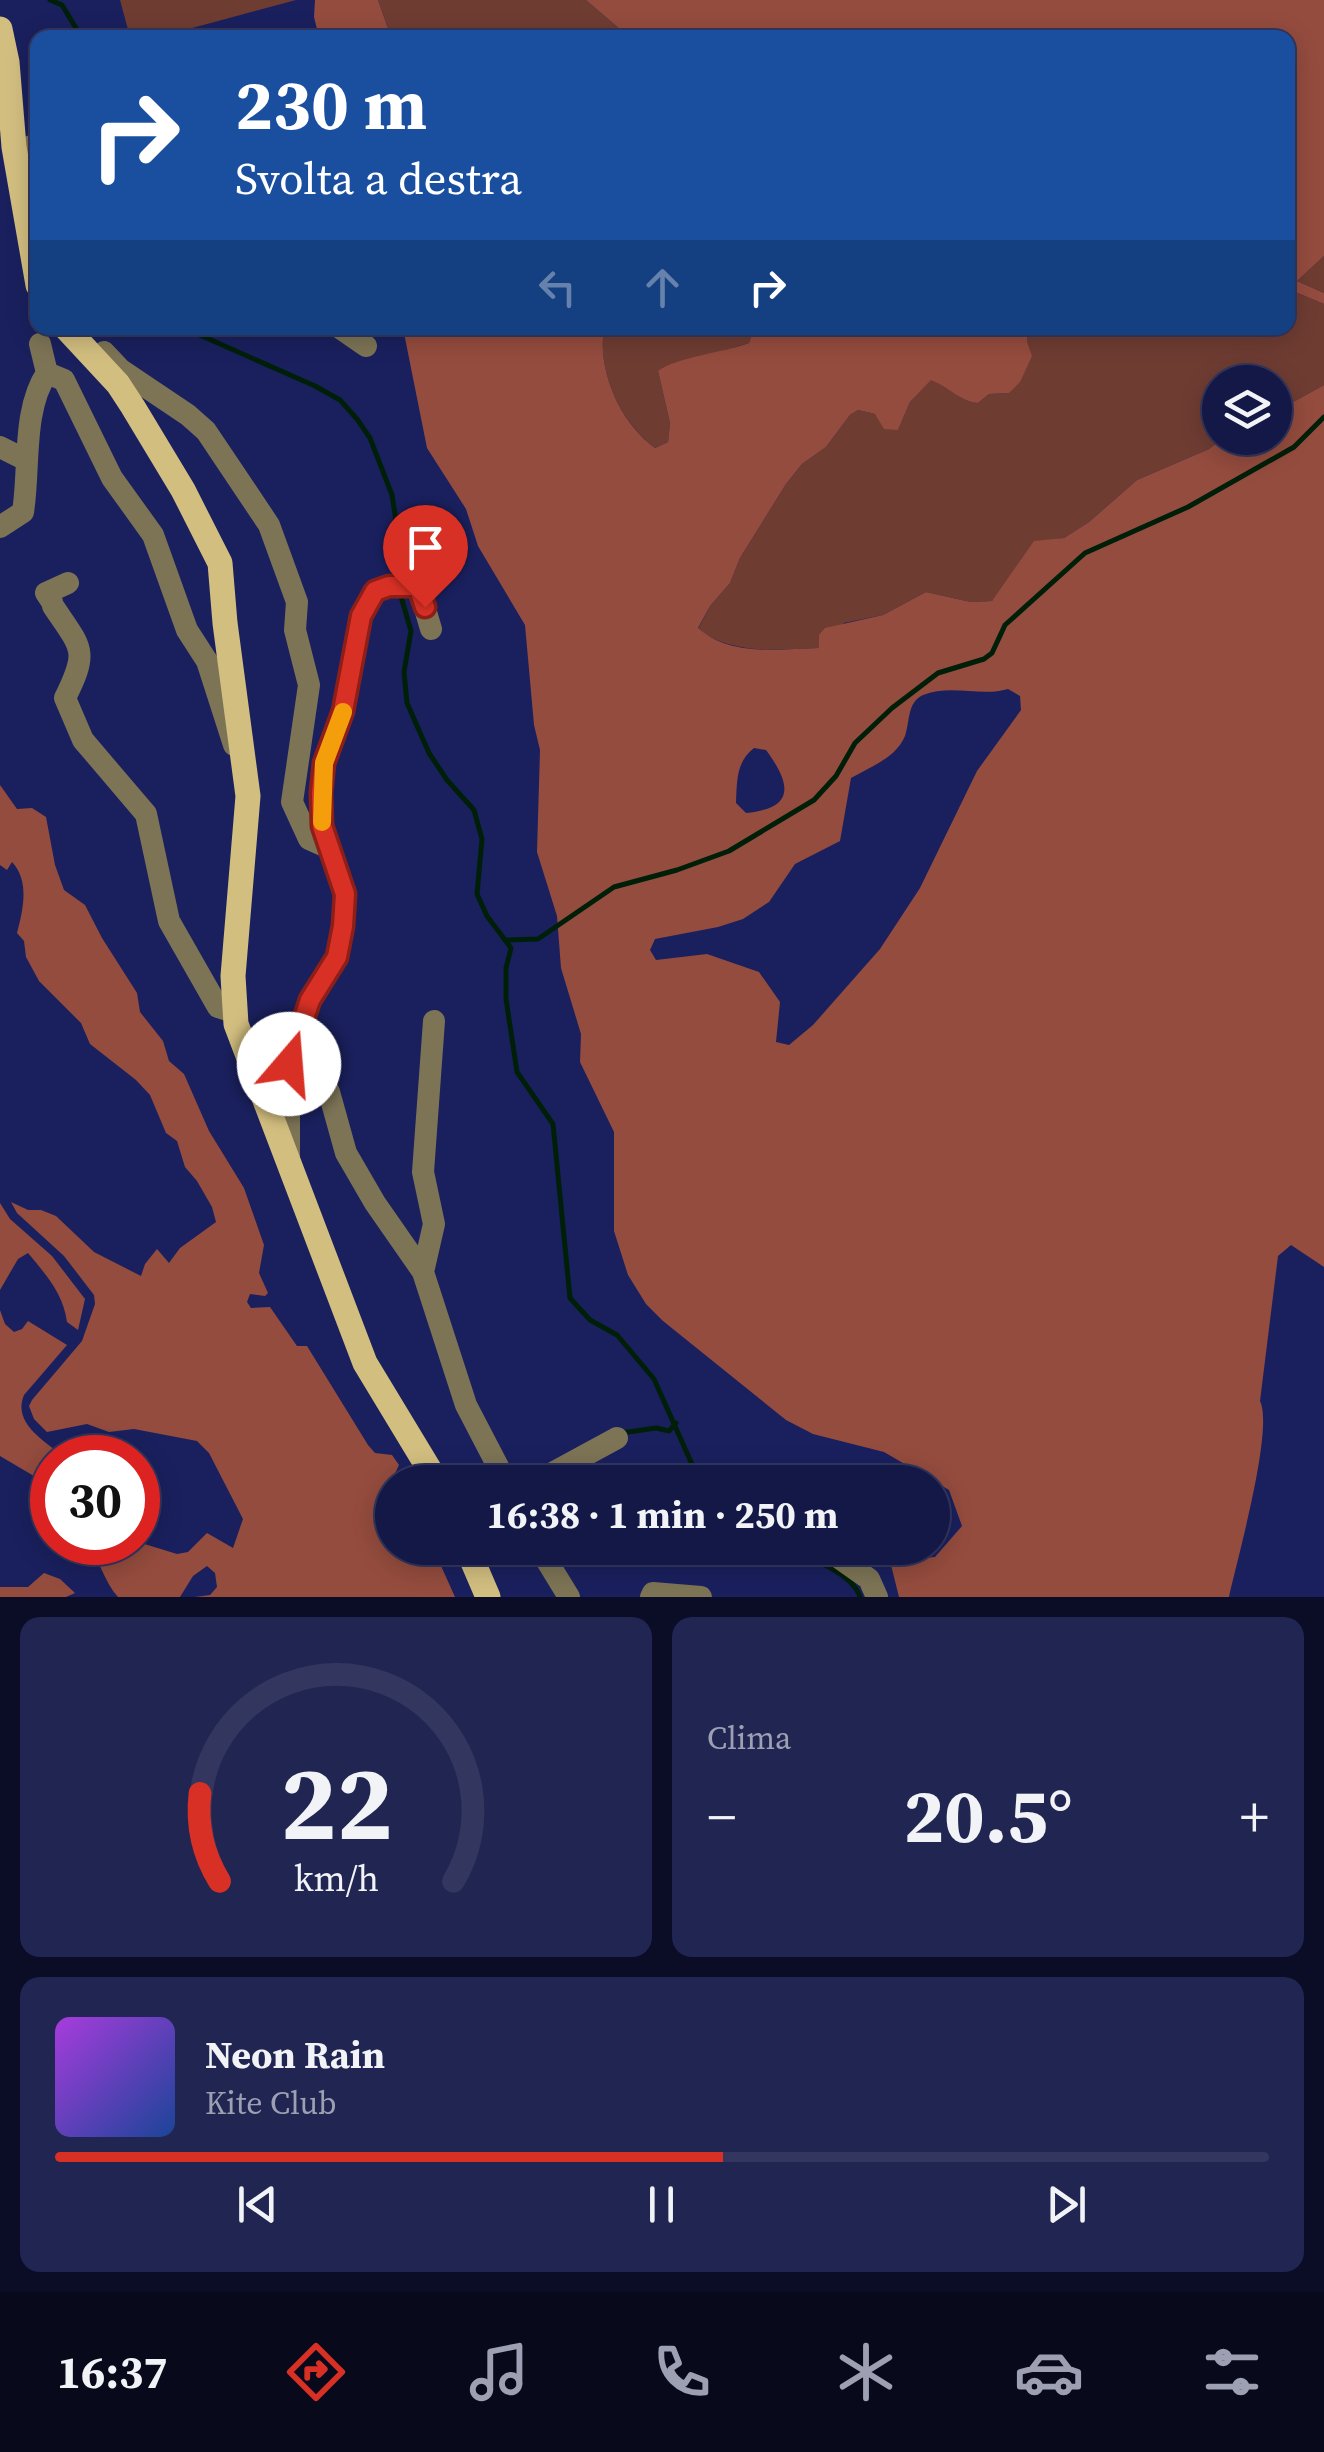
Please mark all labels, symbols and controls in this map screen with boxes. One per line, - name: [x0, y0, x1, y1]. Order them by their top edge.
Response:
- text: 230 m: [235, 56, 427, 152]
- icon: right: [70, 70, 200, 200]
- text: Svolta a destra: [235, 147, 522, 209]
- icon: left: [530, 260, 585, 315]
- icon: ahead: [635, 260, 690, 315]
- icon: right: [740, 260, 795, 315]
- map controls: [1202, 365, 1292, 455]
- button: layers: [1202, 365, 1292, 455]
- pin: [383, 505, 468, 608]
- icon: arrive: [398, 520, 453, 575]
- position arrow: [237, 1012, 341, 1116]
- speed limit sign: 30: [30, 1435, 160, 1565]
- text: 16:38 · 1 min · 250 m: [486, 1489, 839, 1541]
- text: Clima: [707, 1716, 791, 1760]
- text: 22: [280, 1731, 392, 1874]
- text: 20.5°: [903, 1764, 1073, 1867]
- text: −: [707, 1779, 736, 1854]
- text: +: [1240, 1779, 1269, 1854]
- text: km/h: [293, 1854, 379, 1903]
- text: Neon Rain: [205, 2029, 385, 2081]
- text: Kite Club: [205, 2081, 337, 2125]
- icon: previous: [230, 2177, 285, 2232]
- icon: pause: [634, 2177, 689, 2232]
- icon: next: [1039, 2177, 1094, 2232]
- icon: directions: [281, 2337, 351, 2407]
- icon: music: [464, 2337, 534, 2407]
- icon: phone: [647, 2337, 717, 2407]
- icon: climate: [831, 2337, 901, 2407]
- icon: car: [1014, 2337, 1084, 2407]
- icon: filters: [1197, 2337, 1267, 2407]
- text: 16:37: [57, 2341, 168, 2403]

